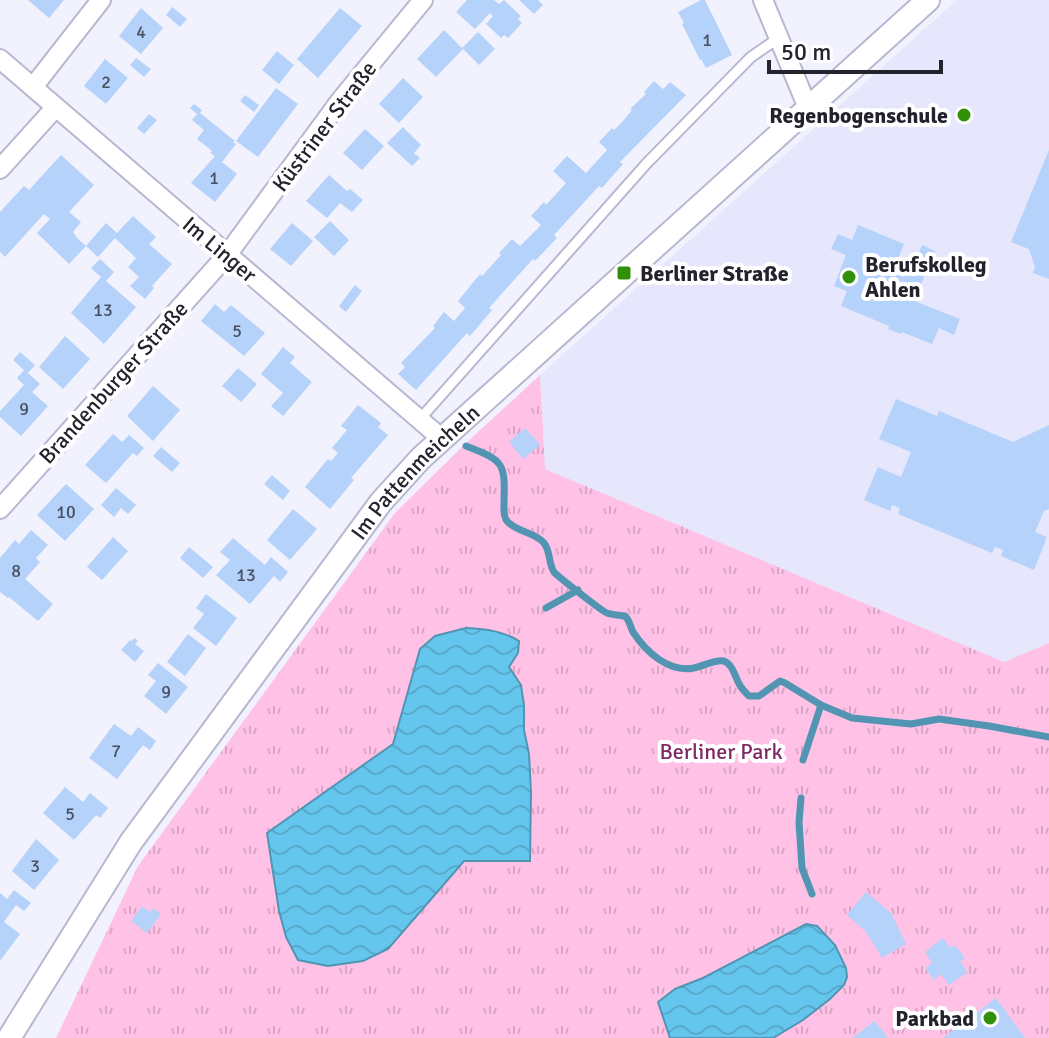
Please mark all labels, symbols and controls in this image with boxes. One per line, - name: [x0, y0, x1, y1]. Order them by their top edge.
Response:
- house number: 4: [136, 21, 146, 43]
- scale bar: [769, 24, 941, 74]
- house number: 1: [702, 29, 712, 51]
- text: 50 m: [781, 37, 831, 67]
- street label: Küstriner Straße: [267, 56, 382, 197]
- house number: 2: [101, 71, 111, 93]
- place label: Regenbogenschule: [769, 102, 948, 129]
- marker: Regenbogenschule: [955, 106, 973, 124]
- house number: 1: [209, 167, 219, 189]
- street label: Im Linger: [177, 211, 262, 288]
- place label: Berufskolleg Ahlen: [865, 251, 987, 303]
- place label: Berliner Straße: [640, 260, 789, 287]
- marker: Berliner Straße: [615, 264, 633, 282]
- marker: Berufskolleg Ahlen: [840, 268, 858, 286]
- street label: Brandenburger Straße: [33, 295, 194, 469]
- house number: 13: [93, 299, 113, 321]
- house number: 5: [232, 320, 242, 342]
- house number: 9: [19, 398, 29, 420]
- street label: Im Pattenmeicheln: [345, 399, 485, 545]
- house number: 10: [56, 501, 76, 523]
- house number: 8: [11, 560, 21, 582]
- house number: 13: [236, 564, 256, 586]
- house number: 9: [161, 681, 171, 703]
- park label: Berliner Park: [660, 738, 782, 765]
- house number: 7: [111, 740, 121, 762]
- house number: 5: [65, 803, 75, 825]
- house number: 3: [30, 855, 40, 877]
- place label: Parkbad: [895, 1005, 974, 1032]
- marker: Parkbad: [981, 1009, 999, 1027]

